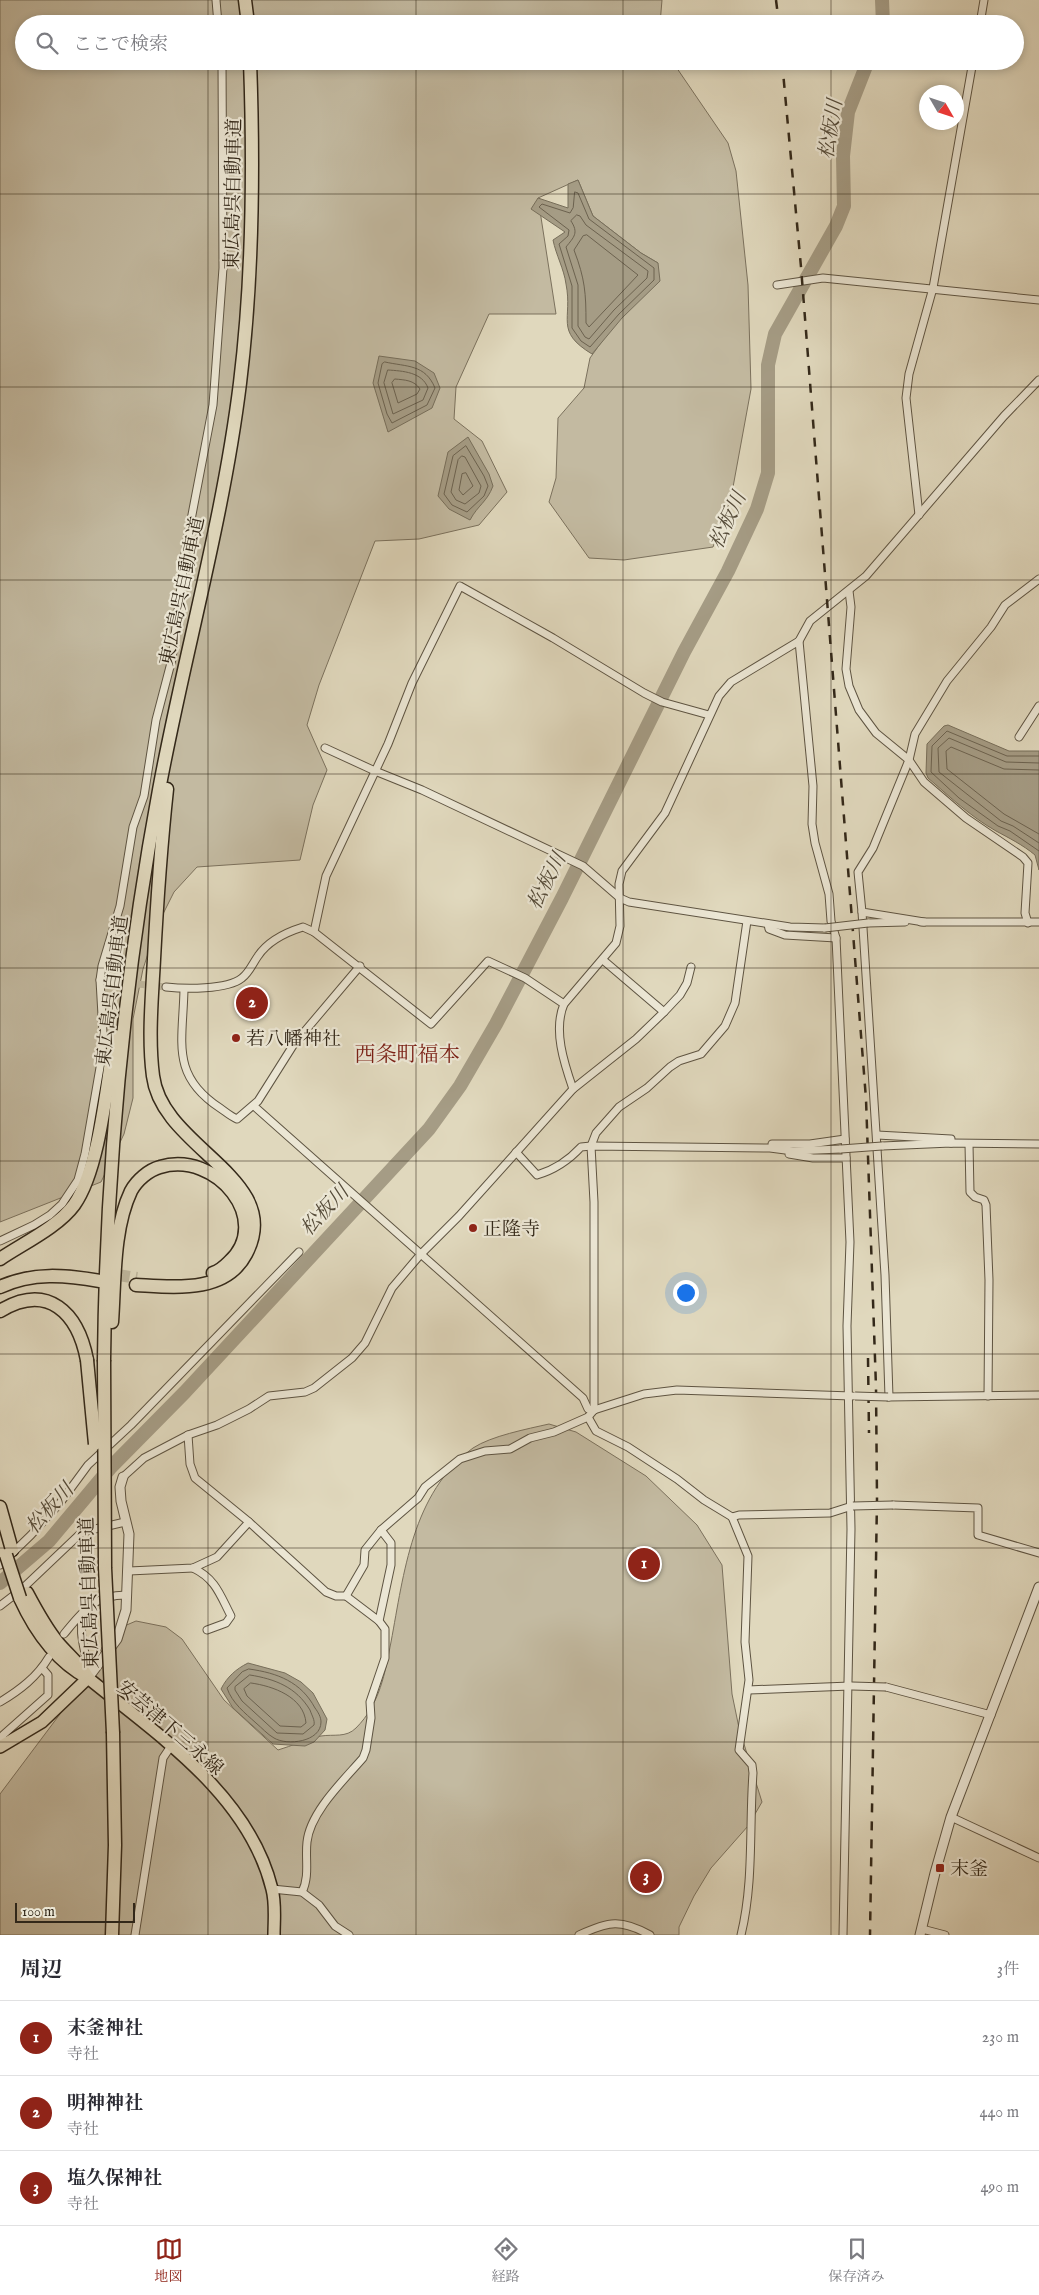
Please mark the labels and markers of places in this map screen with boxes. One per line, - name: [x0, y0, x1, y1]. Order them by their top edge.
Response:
- pin: 2: [236, 984, 268, 1022]
- place label: 若八幡神社: [246, 1028, 341, 1052]
- marker: 若八幡神社: [230, 1032, 242, 1044]
- place label: 正隆寺: [483, 1218, 540, 1242]
- marker: 正隆寺: [467, 1222, 479, 1234]
- pin: 1: [628, 1545, 660, 1583]
- pin: 3: [630, 1858, 662, 1896]
- place label: 末釜: [950, 1858, 988, 1882]
- marker: 末釜: [934, 1862, 946, 1874]

